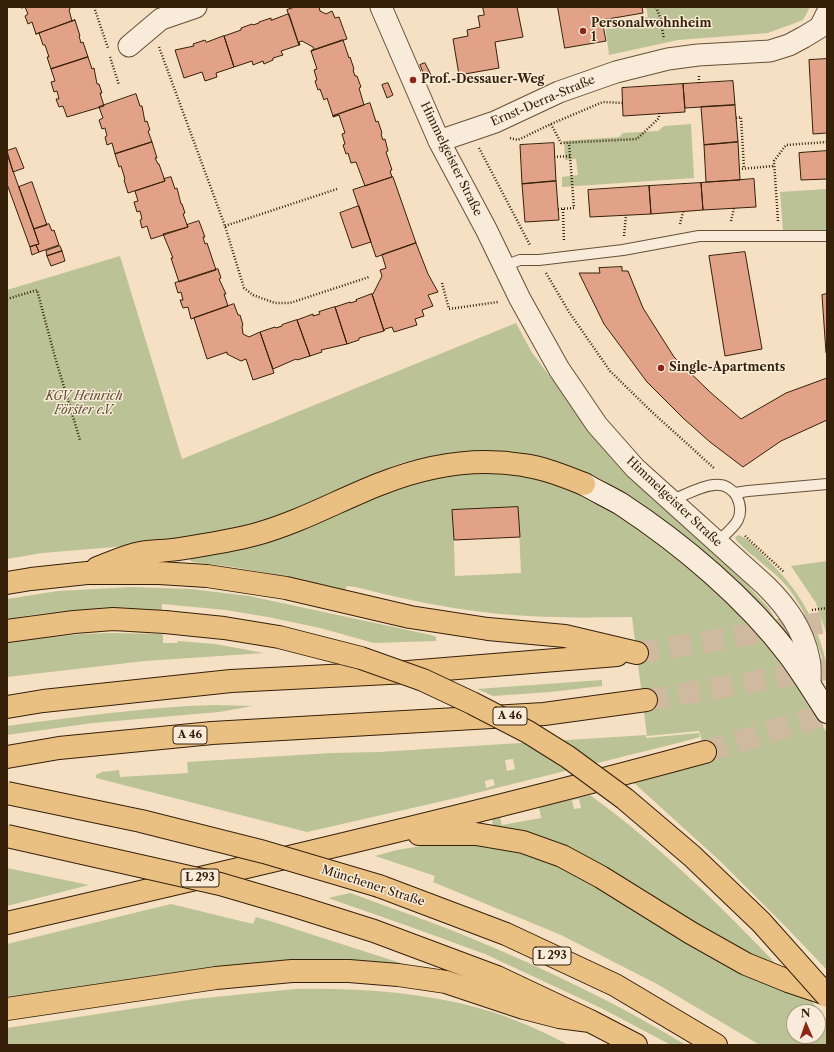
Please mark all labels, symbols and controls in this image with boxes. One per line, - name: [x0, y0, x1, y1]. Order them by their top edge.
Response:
- place label: Personalwohnheim 1: [591, 17, 711, 45]
- marker: Personalwohnheim 1: [578, 26, 588, 36]
- place label: Prof.-Dessauer-Weg: [421, 73, 545, 87]
- street label: Ernst-Derra-Straße: [489, 73, 597, 129]
- marker: Prof.-Dessauer-Weg: [408, 75, 418, 85]
- street label: Himmelgeister Straße: [417, 99, 485, 219]
- place label: Single-Apartments: [669, 361, 785, 375]
- marker: Single-Apartments: [656, 363, 666, 373]
- park label: KGV Heinrich Förster e.V.: [45, 390, 123, 418]
- street label: Himmelgeister Straße: [623, 454, 725, 550]
- road number: A 46: [493, 707, 527, 725]
- road number: A 46: [173, 726, 207, 744]
- street label: Münchener Straße: [320, 863, 426, 909]
- road number: L 293: [181, 869, 219, 887]
- road number: L 293: [533, 947, 571, 965]
- north arrow: [786, 1004, 826, 1044]
- text: N: [801, 1006, 811, 1020]

